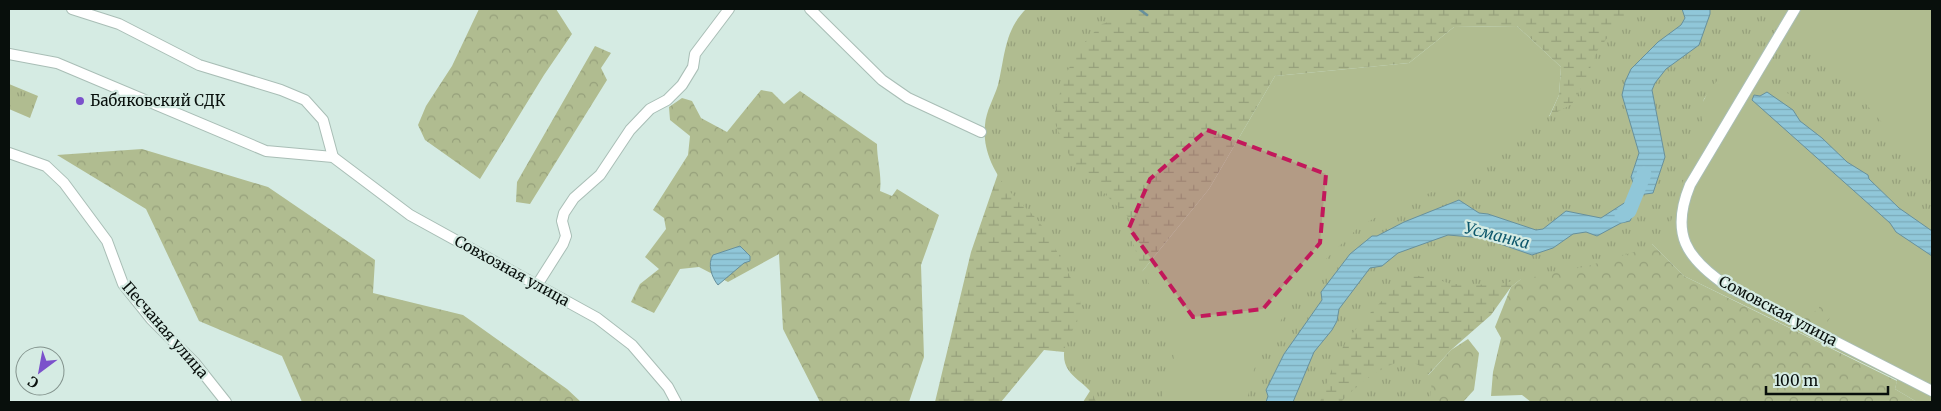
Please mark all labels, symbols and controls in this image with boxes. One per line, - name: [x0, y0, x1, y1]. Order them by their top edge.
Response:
- place label: Бабяковский СДК: [90, 91, 226, 110]
- marker: Бабяковский СДК: [74, 95, 86, 107]
- water label: Усманка: [1462, 217, 1532, 253]
- street label: Совхозная улица: [451, 231, 573, 310]
- street label: Сомовская улица: [1716, 271, 1841, 350]
- street label: Песчаная улица: [118, 278, 212, 382]
- north arrow: [15, 346, 65, 396]
- scale bar: [1766, 364, 1888, 396]
- text: 100 m: [1774, 371, 1818, 390]
- text: С: [24, 372, 42, 392]

